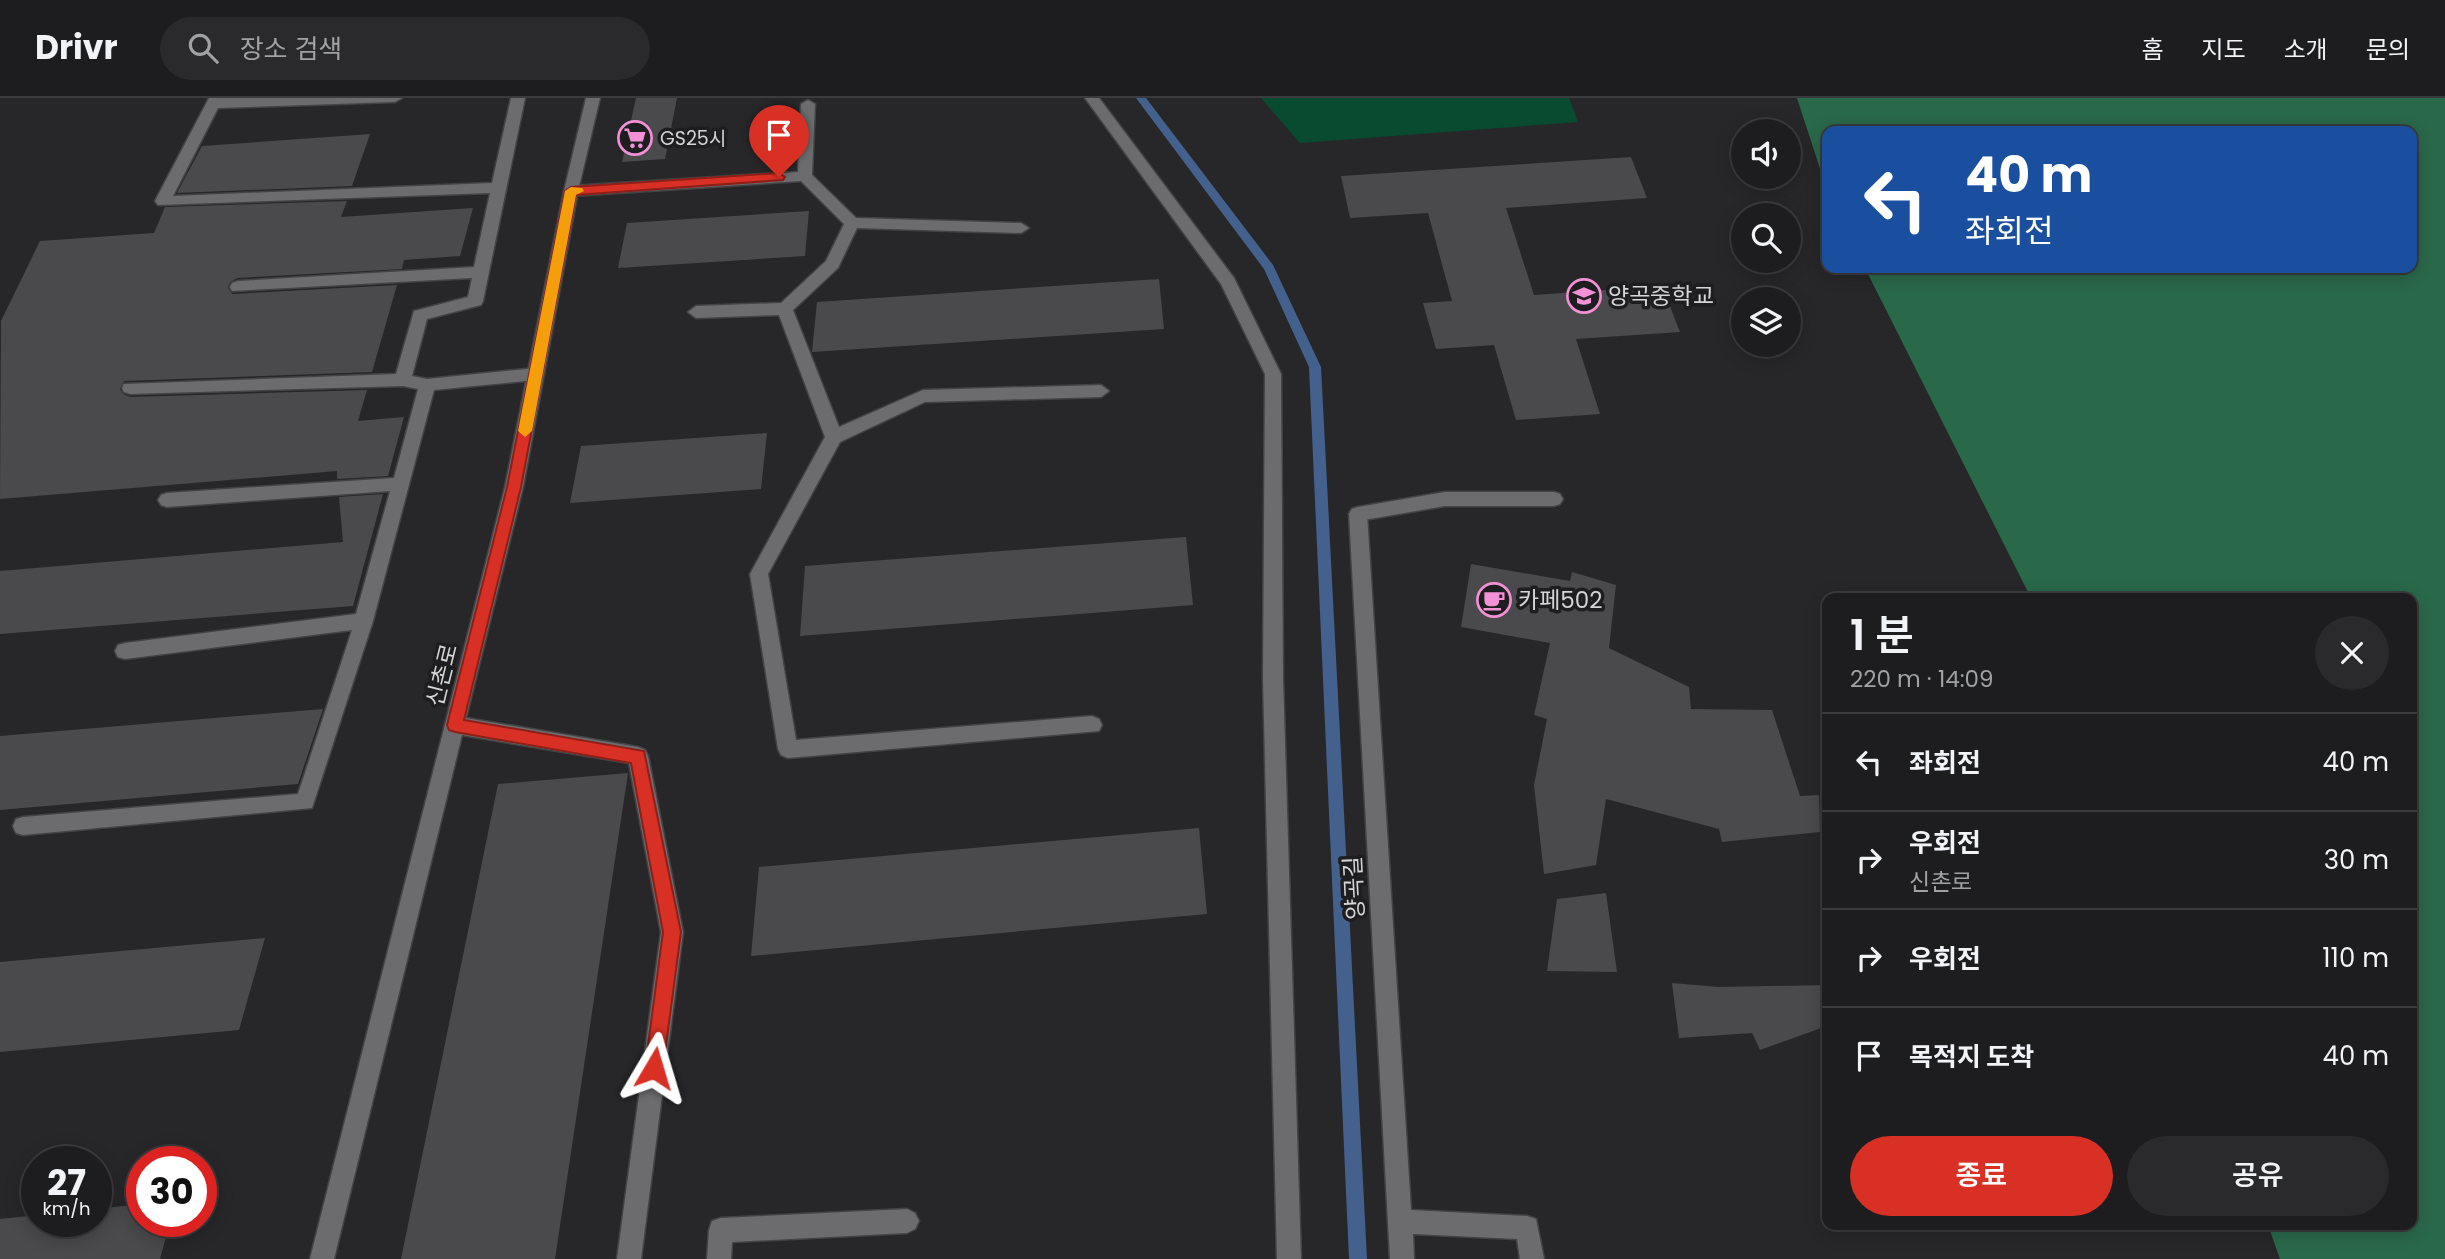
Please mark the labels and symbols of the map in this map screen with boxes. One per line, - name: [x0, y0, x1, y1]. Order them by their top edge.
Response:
- pin: [749, 105, 809, 177]
- supermarket icon: GS25시: [616, 119, 654, 157]
- place label: GS25시: [660, 125, 726, 152]
- school or university icon: 양곡중학교: [1565, 277, 1603, 315]
- place label: 양곡중학교: [1608, 280, 1714, 312]
- cafe icon: 카페502: [1475, 581, 1513, 619]
- place label: 카페502: [1518, 584, 1602, 616]
- street label: 신촌로: [419, 640, 465, 710]
- street label: 양곡길: [1336, 855, 1372, 921]
- position arrow: [617, 1031, 691, 1105]
- speed limit sign: 30: [126, 1146, 217, 1237]

